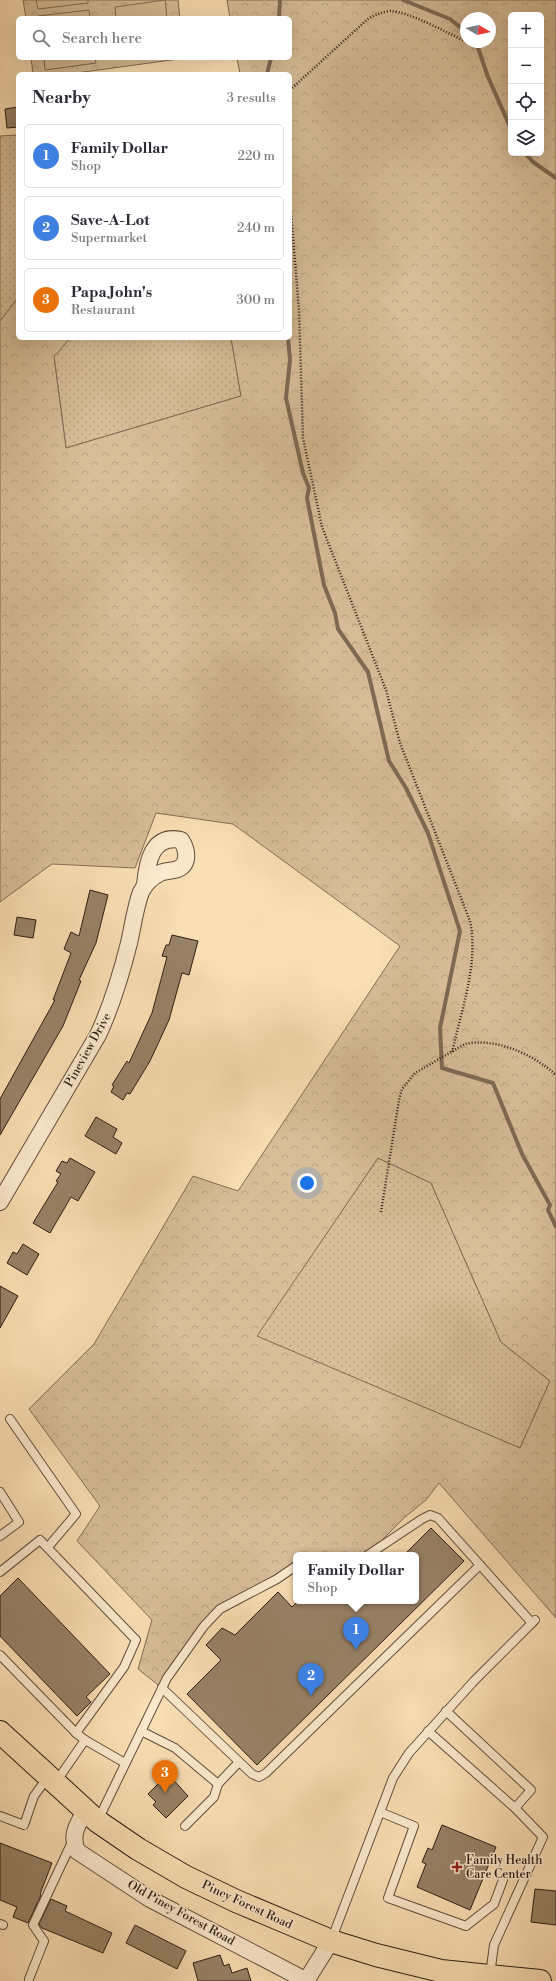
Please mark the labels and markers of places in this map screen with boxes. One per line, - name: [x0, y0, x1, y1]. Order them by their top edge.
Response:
- pin: 1: [343, 1617, 369, 1650]
- pin: 2: [298, 1663, 324, 1696]
- pin: 3: [152, 1760, 178, 1793]
- place label: Family Health Care Center: [466, 1853, 542, 1882]
- marker: Family Health Care Center: [451, 1861, 463, 1873]

